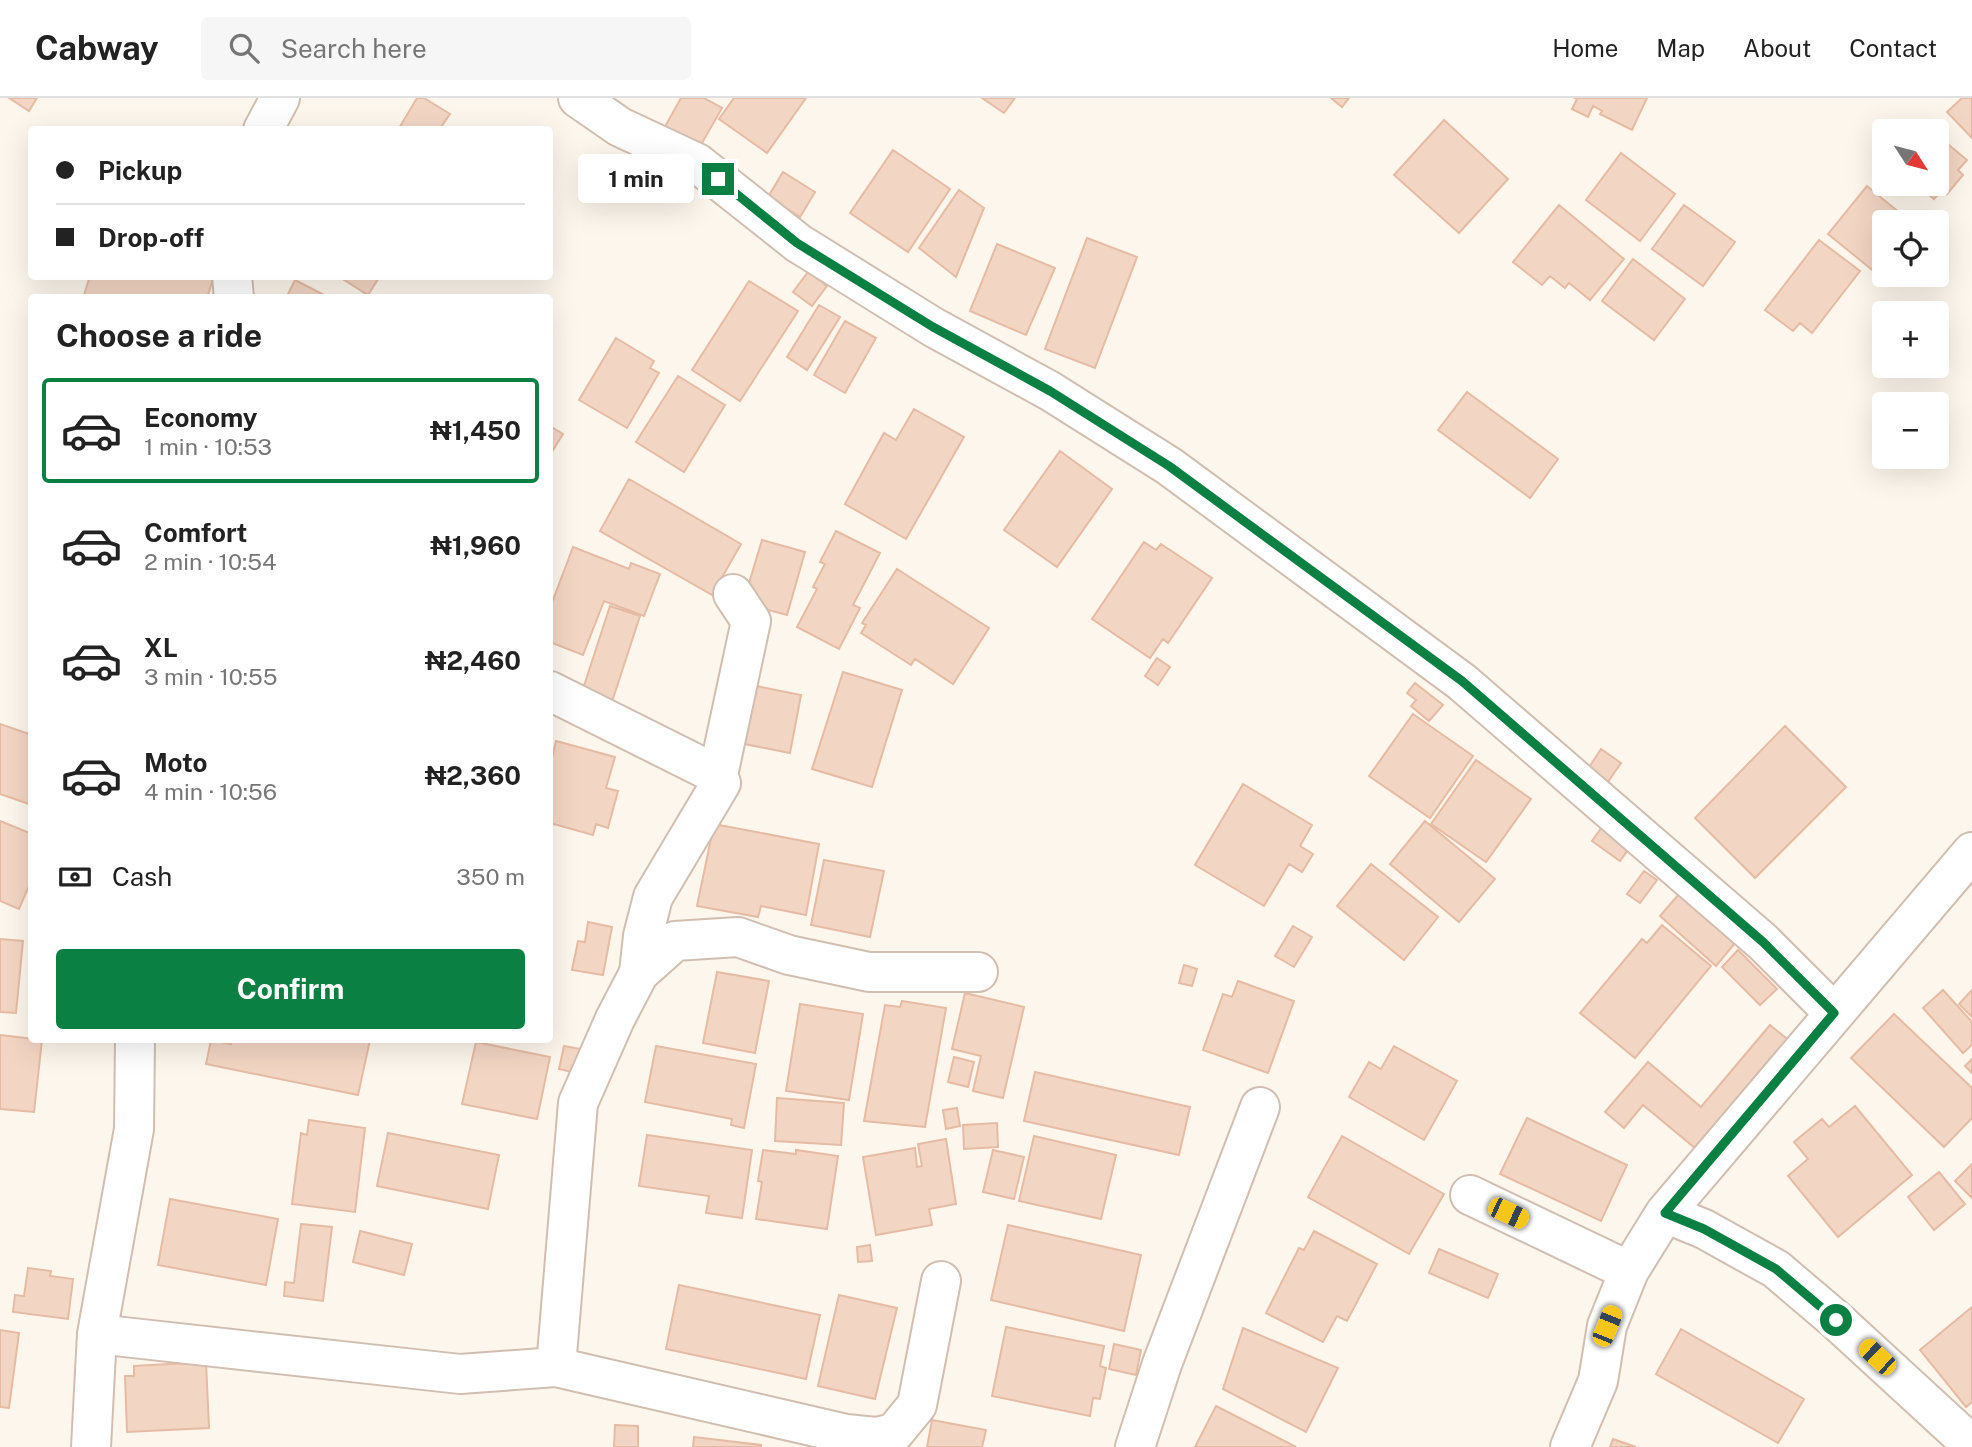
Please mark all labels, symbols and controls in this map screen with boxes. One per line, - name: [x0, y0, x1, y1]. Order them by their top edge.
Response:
- search box: [201, 17, 691, 80]
- text: Cabway: [35, 29, 159, 67]
- icon: search: [225, 29, 263, 67]
- text: Search here: [281, 33, 427, 64]
- text: Home: [1552, 34, 1618, 62]
- text: Map: [1656, 34, 1705, 62]
- text: About: [1743, 34, 1811, 62]
- text: Contact: [1849, 34, 1937, 62]
- north arrow: [1872, 119, 1950, 196]
- map controls: [1872, 119, 1949, 469]
- callout: 1 min: [578, 154, 694, 204]
- text: Pickup: [98, 155, 182, 186]
- route end: [702, 163, 734, 195]
- text: 1 min: [608, 165, 664, 192]
- button: locate: [1872, 210, 1949, 287]
- text: Drop-off: [98, 222, 204, 253]
- button: +: [1872, 301, 1949, 378]
- text: Choose a ride: [56, 317, 262, 354]
- button: −: [1872, 392, 1949, 469]
- icon: car: [60, 399, 123, 462]
- text: Economy: [144, 402, 257, 433]
- text: ₦1,450: [430, 415, 521, 446]
- text: 1 min · 10:53: [144, 433, 272, 460]
- icon: car: [60, 514, 123, 577]
- text: Comfort: [144, 517, 247, 548]
- text: ₦1,960: [430, 530, 521, 561]
- text: 2 min · 10:54: [144, 548, 276, 575]
- icon: car: [60, 629, 123, 692]
- text: XL: [144, 632, 178, 663]
- text: ₦2,460: [425, 645, 521, 676]
- text: 3 min · 10:55: [144, 663, 277, 690]
- icon: car: [60, 744, 123, 807]
- text: Moto: [144, 747, 207, 778]
- text: ₦2,360: [425, 760, 521, 791]
- text: 4 min · 10:56: [144, 778, 277, 805]
- icon: cash: [56, 858, 94, 896]
- text: Cash: [112, 861, 172, 892]
- text: 350 m: [456, 863, 525, 890]
- button: Confirm: [56, 949, 525, 1029]
- car: [1485, 1195, 1532, 1231]
- car: [1590, 1303, 1625, 1349]
- route start: [1820, 1304, 1852, 1336]
- car: [1855, 1335, 1900, 1379]

